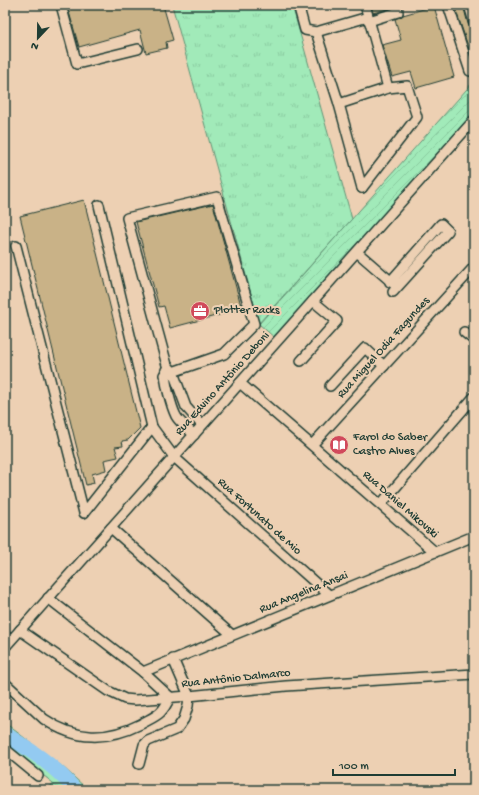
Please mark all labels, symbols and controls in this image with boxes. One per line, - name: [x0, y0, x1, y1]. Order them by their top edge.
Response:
- north arrow: [18, 18, 58, 58]
- text: N: [29, 39, 41, 52]
- street label: Rua Miguel Odia Fagundes: [335, 294, 434, 402]
- office icon: Plotter Racks: [189, 300, 211, 322]
- place label: Plotter Racks: [213, 304, 280, 318]
- street label: Rua Edvino Antônio Deboni: [173, 329, 274, 439]
- place label: Farol do Saber Castro Alves: [352, 431, 429, 459]
- library icon: Farol do Saber Castro Alves: [328, 434, 350, 456]
- street label: Rua Daniel Mikovski: [359, 468, 441, 542]
- street label: Rua Fortunato de Mio: [214, 476, 304, 558]
- street label: Rua Angelina Ansai: [258, 569, 351, 617]
- street label: Rua Antônio Dalmarco: [181, 666, 291, 692]
- scale bar: [333, 751, 455, 777]
- text: 100 m: [338, 760, 369, 774]

